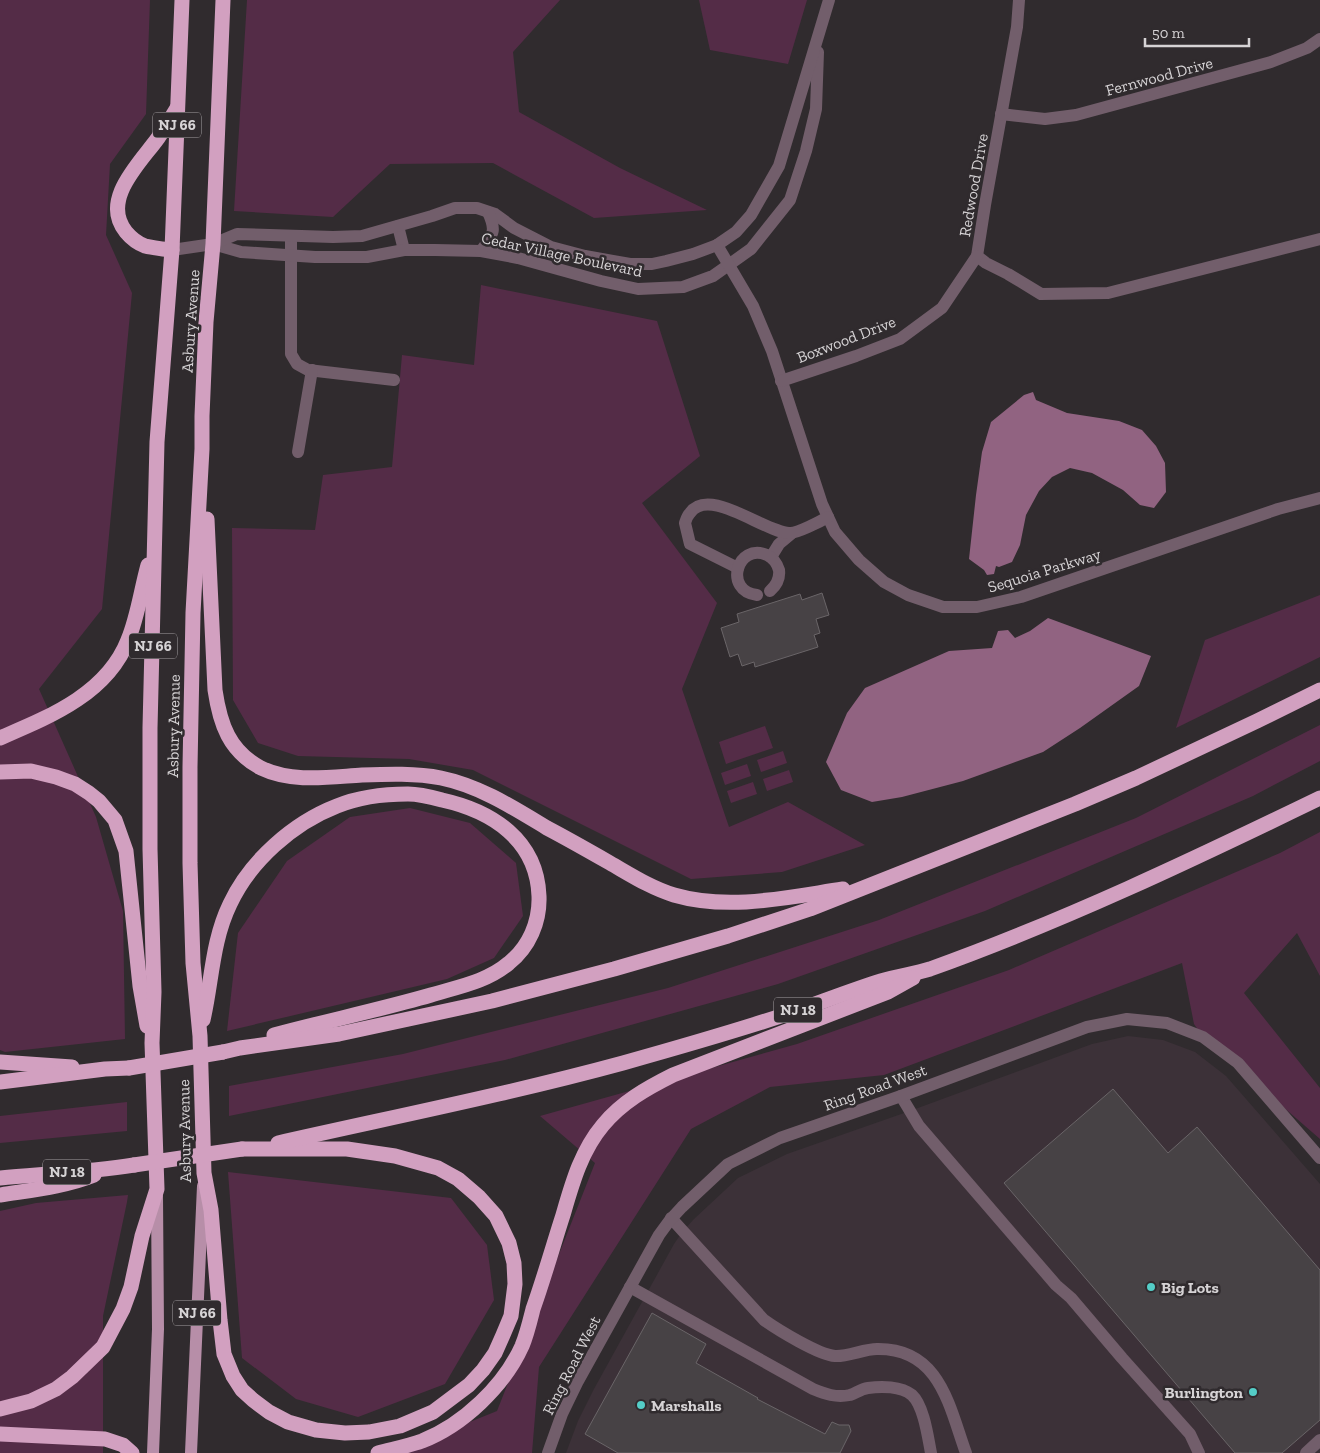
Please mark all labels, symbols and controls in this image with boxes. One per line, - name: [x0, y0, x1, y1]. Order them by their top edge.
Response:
- scale bar: [1145, 15, 1249, 47]
- text: 50 m: [1152, 24, 1185, 42]
- street label: Fernwood Drive: [1103, 53, 1215, 100]
- road number: NJ 66: [153, 112, 201, 138]
- street label: Redwood Drive: [955, 132, 992, 238]
- street label: Cedar Village Boulevard: [480, 228, 644, 281]
- street label: Asbury Avenue: [177, 269, 204, 373]
- street label: Boxwood Drive: [794, 312, 898, 367]
- street label: Sequoia Parkway: [985, 544, 1104, 597]
- road number: NJ 66: [129, 634, 177, 658]
- street label: Asbury Avenue: [163, 674, 184, 778]
- road number: NJ 18: [774, 998, 822, 1022]
- street label: Ring Road West: [821, 1060, 929, 1115]
- street label: Asbury Avenue: [174, 1079, 195, 1183]
- road number: NJ 18: [43, 1160, 91, 1184]
- place label: Big Lots: [1161, 1278, 1219, 1297]
- marker: Big Lots: [1145, 1281, 1157, 1293]
- road number: NJ 66: [173, 1300, 221, 1326]
- street label: Ring Road West: [538, 1313, 604, 1418]
- place label: Burlington: [1165, 1383, 1244, 1402]
- marker: Burlington: [1247, 1386, 1259, 1398]
- place label: Marshalls: [651, 1396, 722, 1415]
- marker: Marshalls: [635, 1399, 647, 1411]

